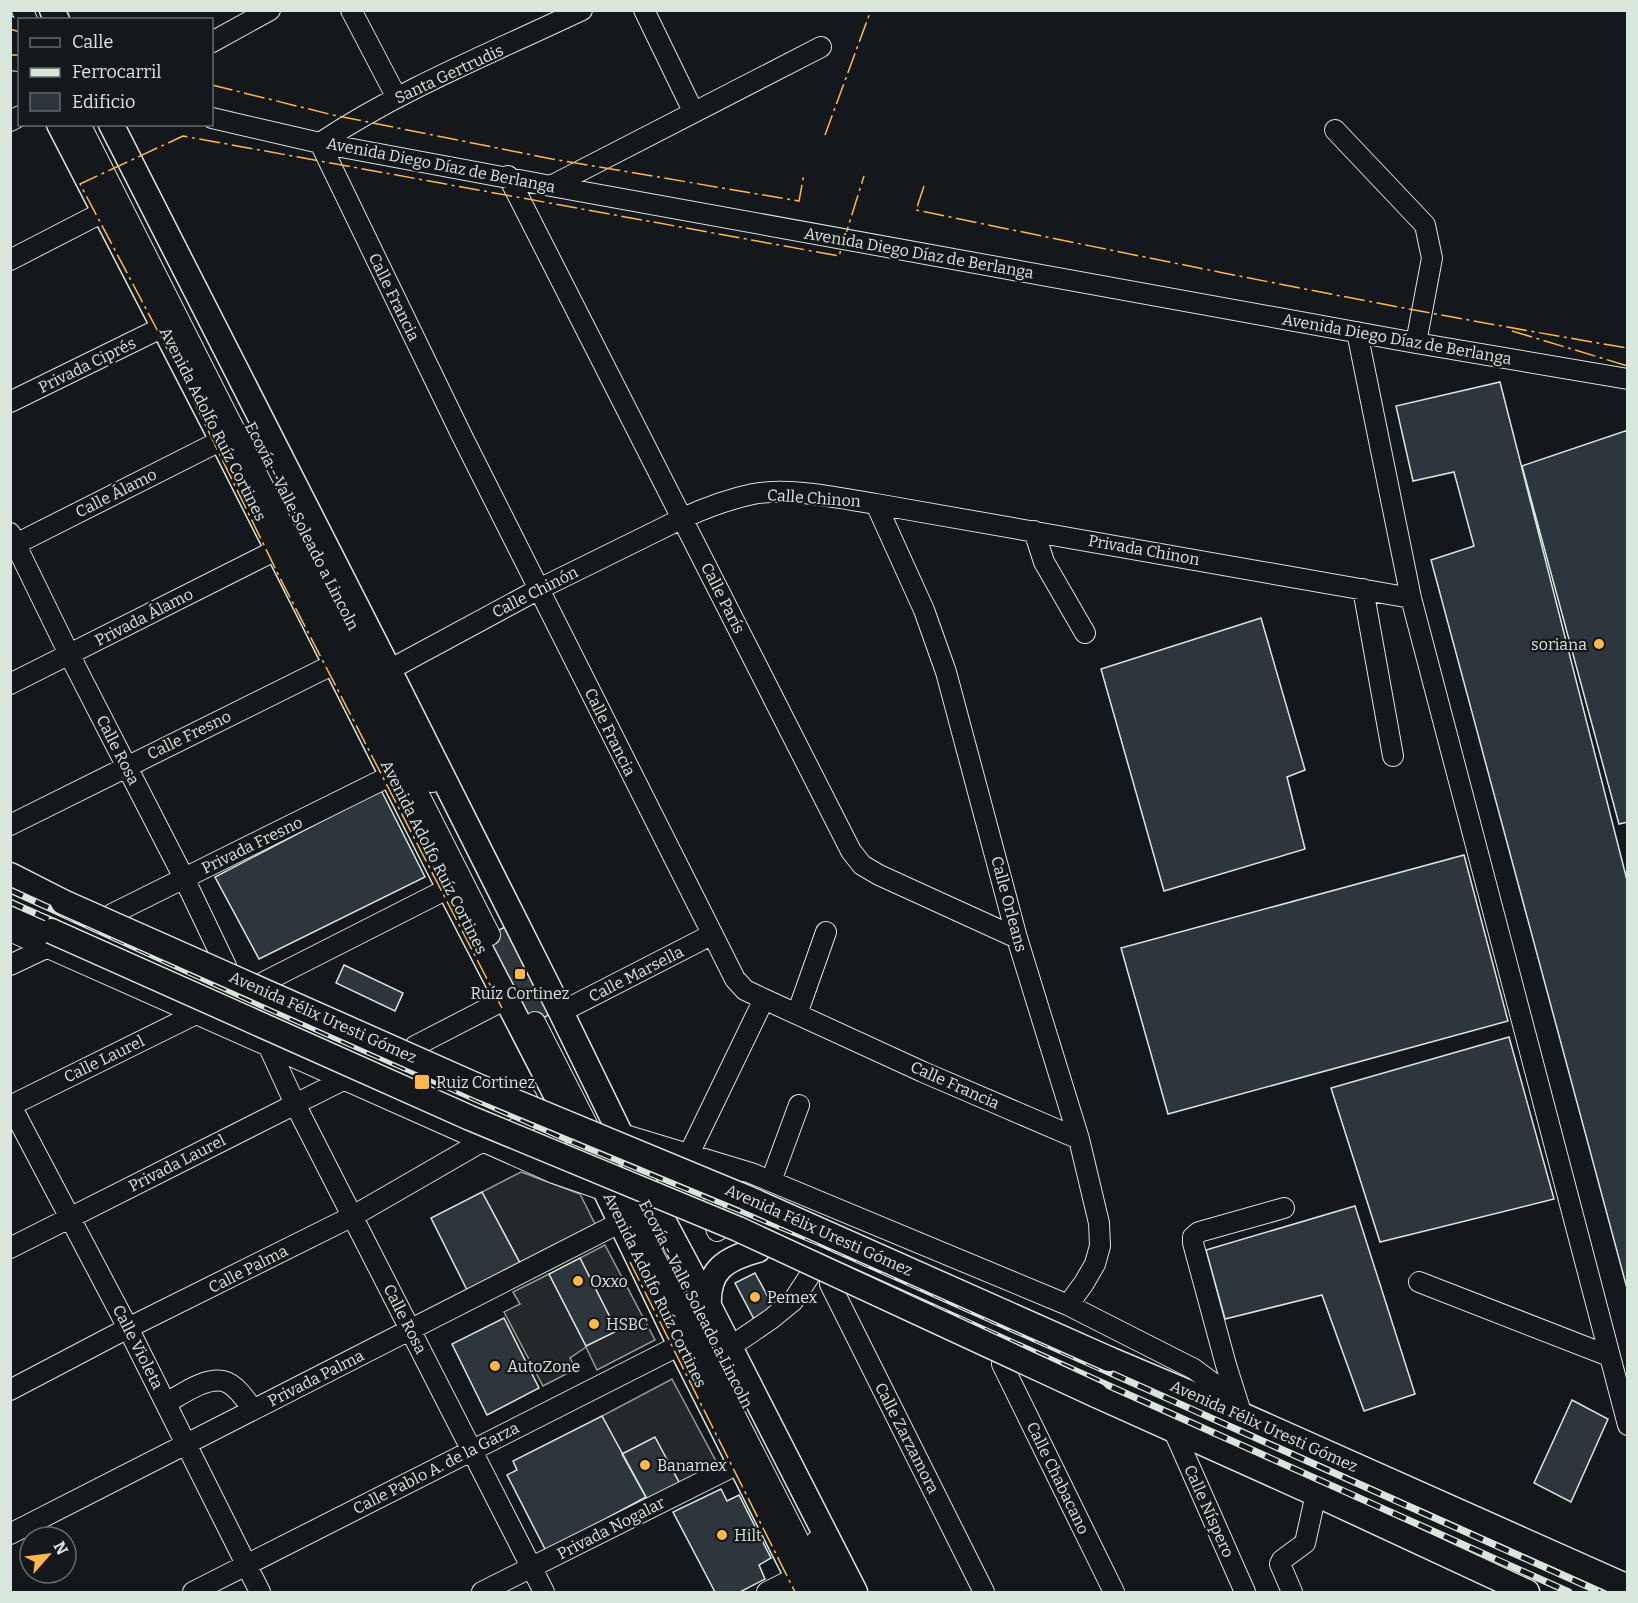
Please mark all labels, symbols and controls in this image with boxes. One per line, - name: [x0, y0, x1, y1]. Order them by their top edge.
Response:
- legend: [18, 18, 213, 126]
- text: Calle: [72, 31, 113, 53]
- street label: Santa Gertrudis: [392, 40, 506, 108]
- text: Ferrocarril: [72, 61, 161, 83]
- text: Edificio: [72, 91, 135, 113]
- street label: Avenida Diego Díaz de Berlanga: [325, 133, 557, 197]
- street label: Avenida Diego Díaz de Berlanga: [803, 223, 1035, 283]
- street label: Calle Francia: [365, 250, 424, 344]
- street label: Avenida Diego Díaz de Berlanga: [1281, 309, 1513, 369]
- street label: Avenida Adolfo Ruíz Cortines: [156, 324, 270, 524]
- street label: Privada Ciprés: [35, 333, 139, 397]
- street label: Ecovía - Valle Soleado a Lincoln: [241, 419, 363, 633]
- street label: Calle Álamo: [72, 464, 160, 522]
- street label: Calle Chinon: [766, 485, 862, 511]
- street label: Privada Chinon: [1087, 531, 1201, 569]
- street label: Calle París: [697, 559, 749, 637]
- street label: Calle Chinón: [489, 562, 581, 622]
- street label: Privada Álamo: [91, 583, 196, 650]
- place label: soriana: [1531, 635, 1587, 654]
- marker: soriana: [1592, 637, 1606, 651]
- street label: Calle Francia: [581, 685, 640, 779]
- street label: Calle Fresno: [144, 706, 234, 764]
- street label: Calle Rosa: [92, 712, 144, 788]
- street label: Avenida Adolfo Ruíz Cortines: [377, 757, 491, 957]
- street label: Privada Fresno: [198, 812, 306, 878]
- street label: Calle Orleans: [987, 854, 1031, 954]
- street label: Calle Marsella: [586, 942, 687, 1006]
- street label: Avenida Félix Uresti Gómez: [226, 967, 420, 1067]
- marker: Ruíz Cortinez: [513, 967, 527, 981]
- place label: Ruíz Cortinez: [470, 984, 570, 1003]
- street label: Calle Laurel: [61, 1031, 148, 1087]
- street label: Calle Francia: [908, 1057, 1003, 1113]
- marker: Ruiz Cortinez: [413, 1073, 431, 1091]
- place label: Ruiz Cortinez: [436, 1073, 535, 1092]
- street label: Privada Laurel: [125, 1130, 229, 1196]
- street label: Avenida Félix Uresti Gómez: [722, 1180, 916, 1280]
- street label: Avenida Adolfo Ruíz Cortines: [599, 1189, 711, 1391]
- street label: Ecovía - Valle Soleado a Lincoln: [635, 1197, 757, 1411]
- street label: Calle Palma: [205, 1241, 291, 1297]
- place label: Oxxo: [590, 1272, 628, 1291]
- marker: Oxxo: [571, 1274, 585, 1288]
- street label: Calle Rosa: [379, 1281, 431, 1357]
- place label: Pemex: [767, 1288, 818, 1307]
- marker: Pemex: [748, 1290, 762, 1304]
- street label: Calle Violeta: [109, 1302, 167, 1393]
- place label: HSBC: [606, 1315, 648, 1334]
- marker: HSBC: [587, 1317, 601, 1331]
- street label: Privada Palma: [265, 1346, 367, 1410]
- place label: AutoZone: [507, 1357, 580, 1376]
- marker: AutoZone: [488, 1359, 502, 1373]
- street label: Avenida Félix Uresti Gómez: [1167, 1376, 1361, 1476]
- street label: Calle Zarzamora: [871, 1379, 943, 1497]
- street label: Calle Pablo A. de la Garza: [350, 1418, 522, 1518]
- street label: Calle Chabacano: [1023, 1419, 1093, 1537]
- place label: Banamex: [657, 1456, 727, 1475]
- marker: Banamex: [638, 1458, 652, 1472]
- street label: Calle Níspero: [1180, 1462, 1238, 1560]
- street label: Privada Nogalar: [554, 1493, 668, 1563]
- north arrow: [18, 1525, 78, 1585]
- place label: Hilt: [734, 1526, 762, 1545]
- marker: Hilt: [715, 1528, 729, 1542]
- text: N: [50, 1538, 72, 1558]

